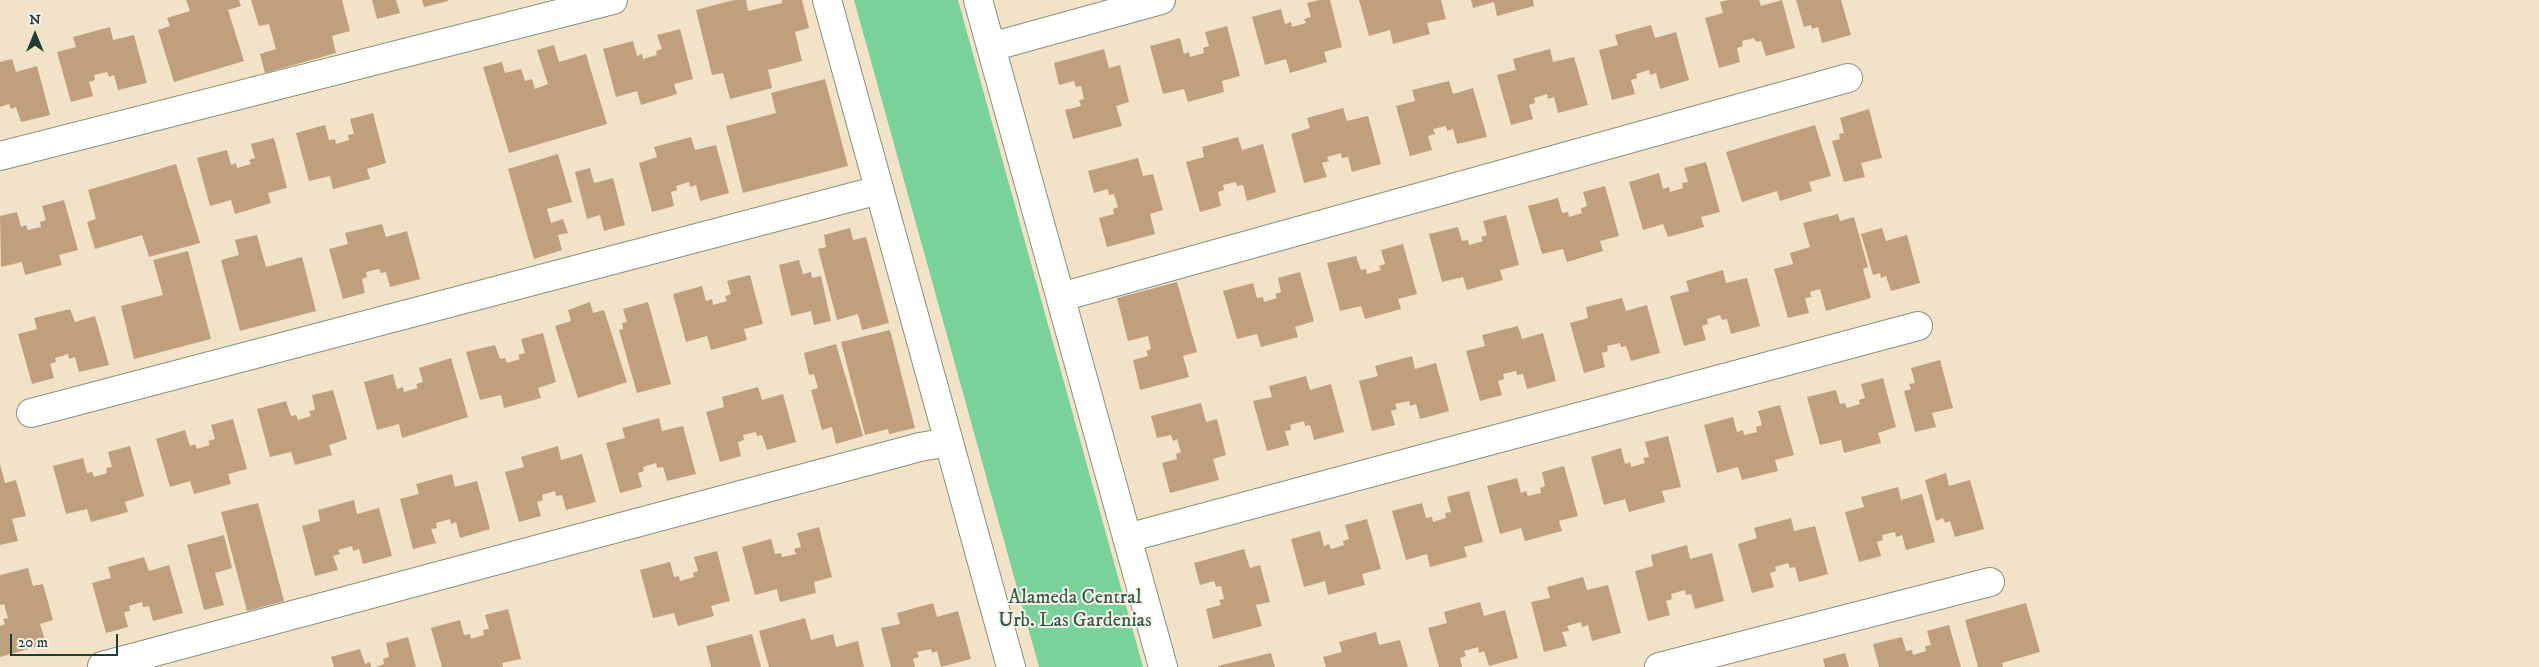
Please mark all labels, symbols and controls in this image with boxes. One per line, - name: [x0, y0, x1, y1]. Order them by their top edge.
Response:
- north arrow: [10, 10, 60, 60]
- text: N: [29, 11, 41, 29]
- park label: Alameda Central Urb. Las Gardenias: [998, 587, 1152, 634]
- scale bar: [12, 624, 120, 656]
- text: 20 m: [18, 633, 48, 652]

